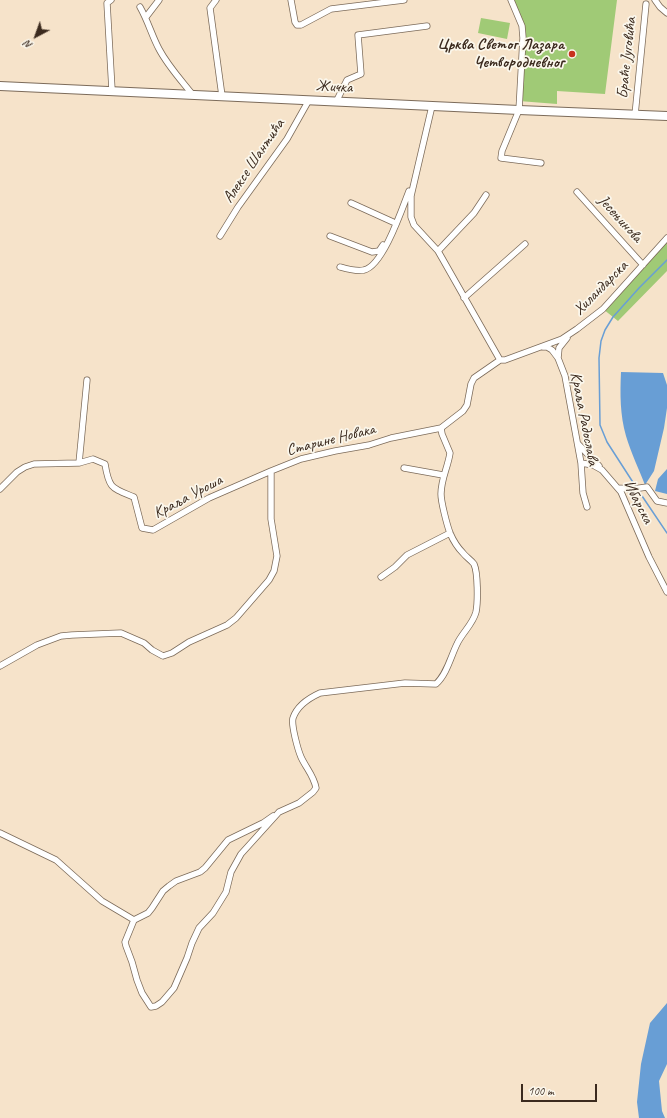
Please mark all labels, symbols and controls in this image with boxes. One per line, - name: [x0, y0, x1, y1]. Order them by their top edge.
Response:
- north arrow: [16, 16, 56, 56]
- street label: Браће Југовића: [613, 16, 641, 100]
- place label: Црква Светог Лазара Четвородневног: [437, 35, 564, 73]
- text: N: [21, 38, 35, 53]
- marker: Црква Светог Лазара Четвородневног: [567, 49, 577, 59]
- street label: Жичка: [315, 76, 353, 98]
- street label: Алексе Шантића: [219, 115, 289, 207]
- street label: Јесењинова: [594, 191, 646, 247]
- street label: Хиландарска: [570, 257, 632, 319]
- street label: Краља Радослава: [566, 371, 602, 467]
- street label: Старине Новака: [285, 420, 377, 460]
- street label: Краља Уроша: [150, 471, 226, 523]
- street label: Ибарска: [619, 477, 657, 527]
- scale bar: [523, 1076, 599, 1102]
- text: 100 m: [528, 1083, 554, 1099]

